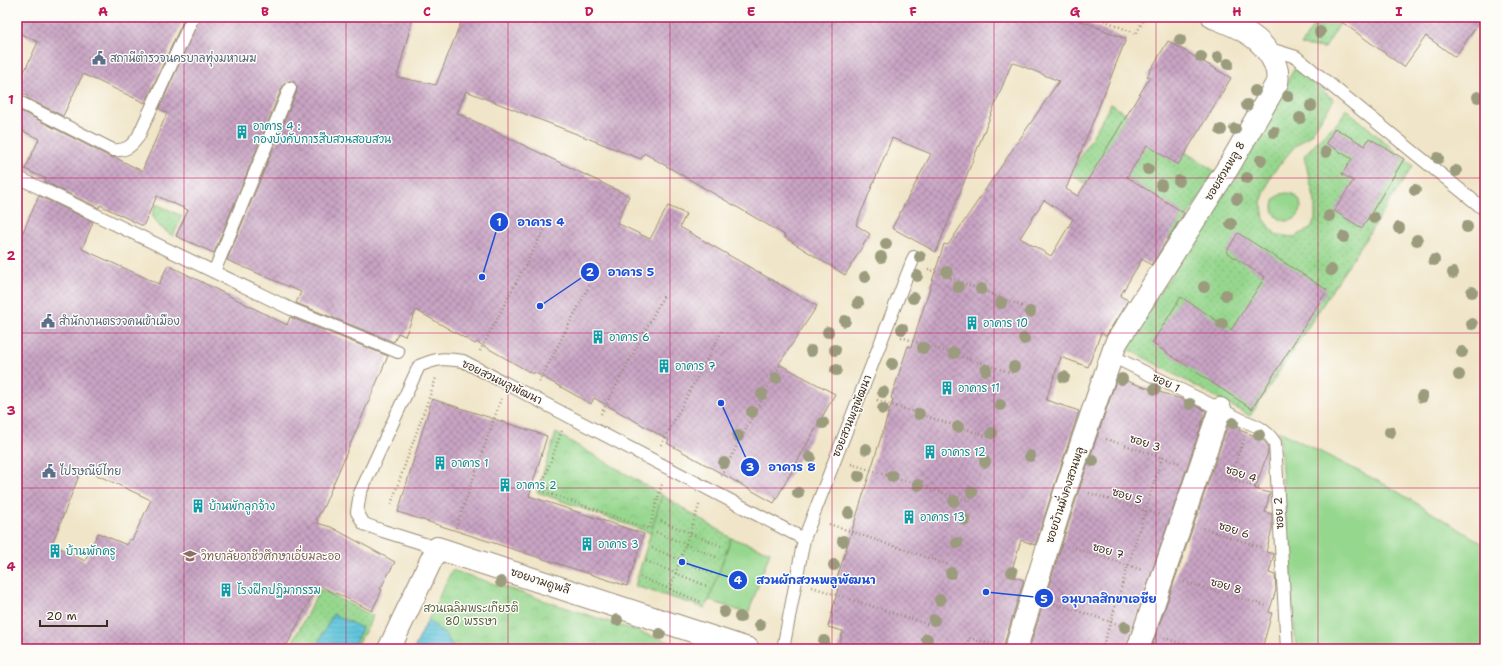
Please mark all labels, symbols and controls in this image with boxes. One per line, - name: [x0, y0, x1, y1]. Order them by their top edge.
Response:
- text: A: [98, 3, 108, 20]
- text: B: [261, 3, 269, 20]
- text: C: [423, 3, 431, 20]
- text: D: [584, 3, 594, 20]
- text: E: [747, 3, 756, 20]
- text: F: [909, 3, 917, 20]
- text: G: [1070, 3, 1081, 20]
- text: H: [1232, 3, 1242, 20]
- text: I: [1395, 3, 1403, 20]
- public building icon: สถานีตำรวจนครบาลทุ่งมหาเมฆ: [91, 50, 107, 66]
- place label: สถานีตำรวจนครบาลทุ่งมหาเมฆ: [110, 50, 257, 67]
- text: 1: [8, 91, 14, 108]
- place label: อาคาร 4 : กองบังคับการสืบสวนสอบสวน: [253, 119, 392, 147]
- building icon: อาคาร 4 : กองบังคับการสืบสวนสอบสวน: [234, 124, 250, 140]
- street label: ซอยสวนพลู 8: [1201, 138, 1250, 204]
- callout: อาคาร 4: [489, 210, 573, 234]
- text: 1: [496, 214, 502, 230]
- text: อาคาร 4: [517, 214, 565, 230]
- text: 2: [6, 247, 16, 264]
- callout: อาคาร 5: [580, 260, 662, 284]
- text: 2: [586, 264, 595, 280]
- text: อาคาร 5: [608, 264, 654, 280]
- public building icon: สำนักงานตรวจคนเข้าเมือง: [40, 313, 56, 329]
- place label: สำนักงานตรวจคนเข้าเมือง: [59, 313, 180, 329]
- building icon: อาคาร 10: [964, 315, 980, 331]
- place label: อาคาร 10: [983, 316, 1028, 331]
- building icon: อาคาร 6: [590, 329, 606, 345]
- place label: อาคาร 6: [609, 330, 650, 345]
- street label: ซอยสวนพลูพัฒนา: [459, 356, 545, 409]
- building icon: อาคาร 7: [656, 358, 672, 374]
- place label: อาคาร 7: [675, 359, 716, 374]
- street label: ซอย 1: [1150, 370, 1182, 396]
- street label: ซอยสวนพลูพัฒนา: [829, 372, 876, 460]
- building icon: อาคาร 11: [939, 380, 955, 396]
- place label: อาคาร 11: [958, 381, 1000, 396]
- text: 3: [6, 402, 16, 419]
- street label: ซอย 3: [1127, 431, 1163, 455]
- building icon: อาคาร 12: [922, 444, 938, 460]
- street label: ซอยบ้านมั่งคงสวนพลู: [1039, 444, 1089, 546]
- place label: อาคาร 12: [941, 445, 986, 460]
- building icon: อาคาร 1: [432, 455, 448, 471]
- callout: อาคาร 8: [740, 455, 824, 479]
- place label: อาคาร 1: [451, 456, 489, 471]
- text: 3: [746, 459, 754, 475]
- text: อาคาร 8: [768, 459, 816, 475]
- street label: ซอย 4: [1223, 462, 1259, 486]
- public building icon: ไปรษณีย์ไทย: [41, 463, 57, 479]
- place label: ไปรษณีย์ไทย: [59, 463, 121, 479]
- building icon: อาคาร 2: [497, 477, 513, 493]
- place label: อาคาร 2: [516, 478, 557, 493]
- street label: ซอย 5: [1110, 484, 1144, 508]
- street label: ซอย 2: [1270, 497, 1288, 529]
- building icon: บ้านพักลูกจ้าง: [190, 498, 206, 514]
- place label: บ้านพักลูกจ้าง: [209, 499, 275, 515]
- building icon: อาคาร 13: [901, 509, 917, 525]
- place label: อาคาร 13: [920, 510, 965, 525]
- street label: ซอย 6: [1216, 518, 1252, 542]
- building icon: อาคาร 3: [579, 536, 595, 552]
- place label: อาคาร 3: [598, 537, 639, 552]
- street label: ซอย 7: [1091, 539, 1126, 563]
- building icon: บ้านพักครู: [47, 543, 63, 559]
- place label: บ้านพักครู: [66, 544, 116, 560]
- place label: วิทยาลัยอาชีวศึกษาเอี่ยมละออ: [201, 545, 341, 564]
- school or university icon: วิทยาลัยอาชีวศึกษาเอี่ยมละออ: [182, 548, 198, 564]
- text: 4: [6, 558, 16, 575]
- street label: ซอยงามดูพลี: [508, 564, 572, 599]
- callout: สวนผักสวนพลูพัฒนา: [728, 568, 884, 592]
- text: 4: [734, 572, 743, 588]
- text: สวนผักสวนพลูพัฒนา: [756, 572, 876, 589]
- street label: ซอย 8: [1209, 574, 1243, 598]
- building icon: โรงฝึกปฏิมากรรม: [218, 582, 234, 598]
- place label: โรงฝึกปฏิมากรรม: [237, 582, 321, 598]
- callout: อนุบาลสิกขาเอซีย: [1034, 586, 1165, 610]
- text: 5: [1040, 591, 1048, 607]
- text: อนุบาลสิกขาเอซีย: [1061, 591, 1157, 608]
- park label: สวนเฉลิมพระเกียรติ 80 พรรษา: [424, 601, 519, 629]
- scale bar: [40, 602, 107, 628]
- text: 20 m: [46, 608, 77, 624]

